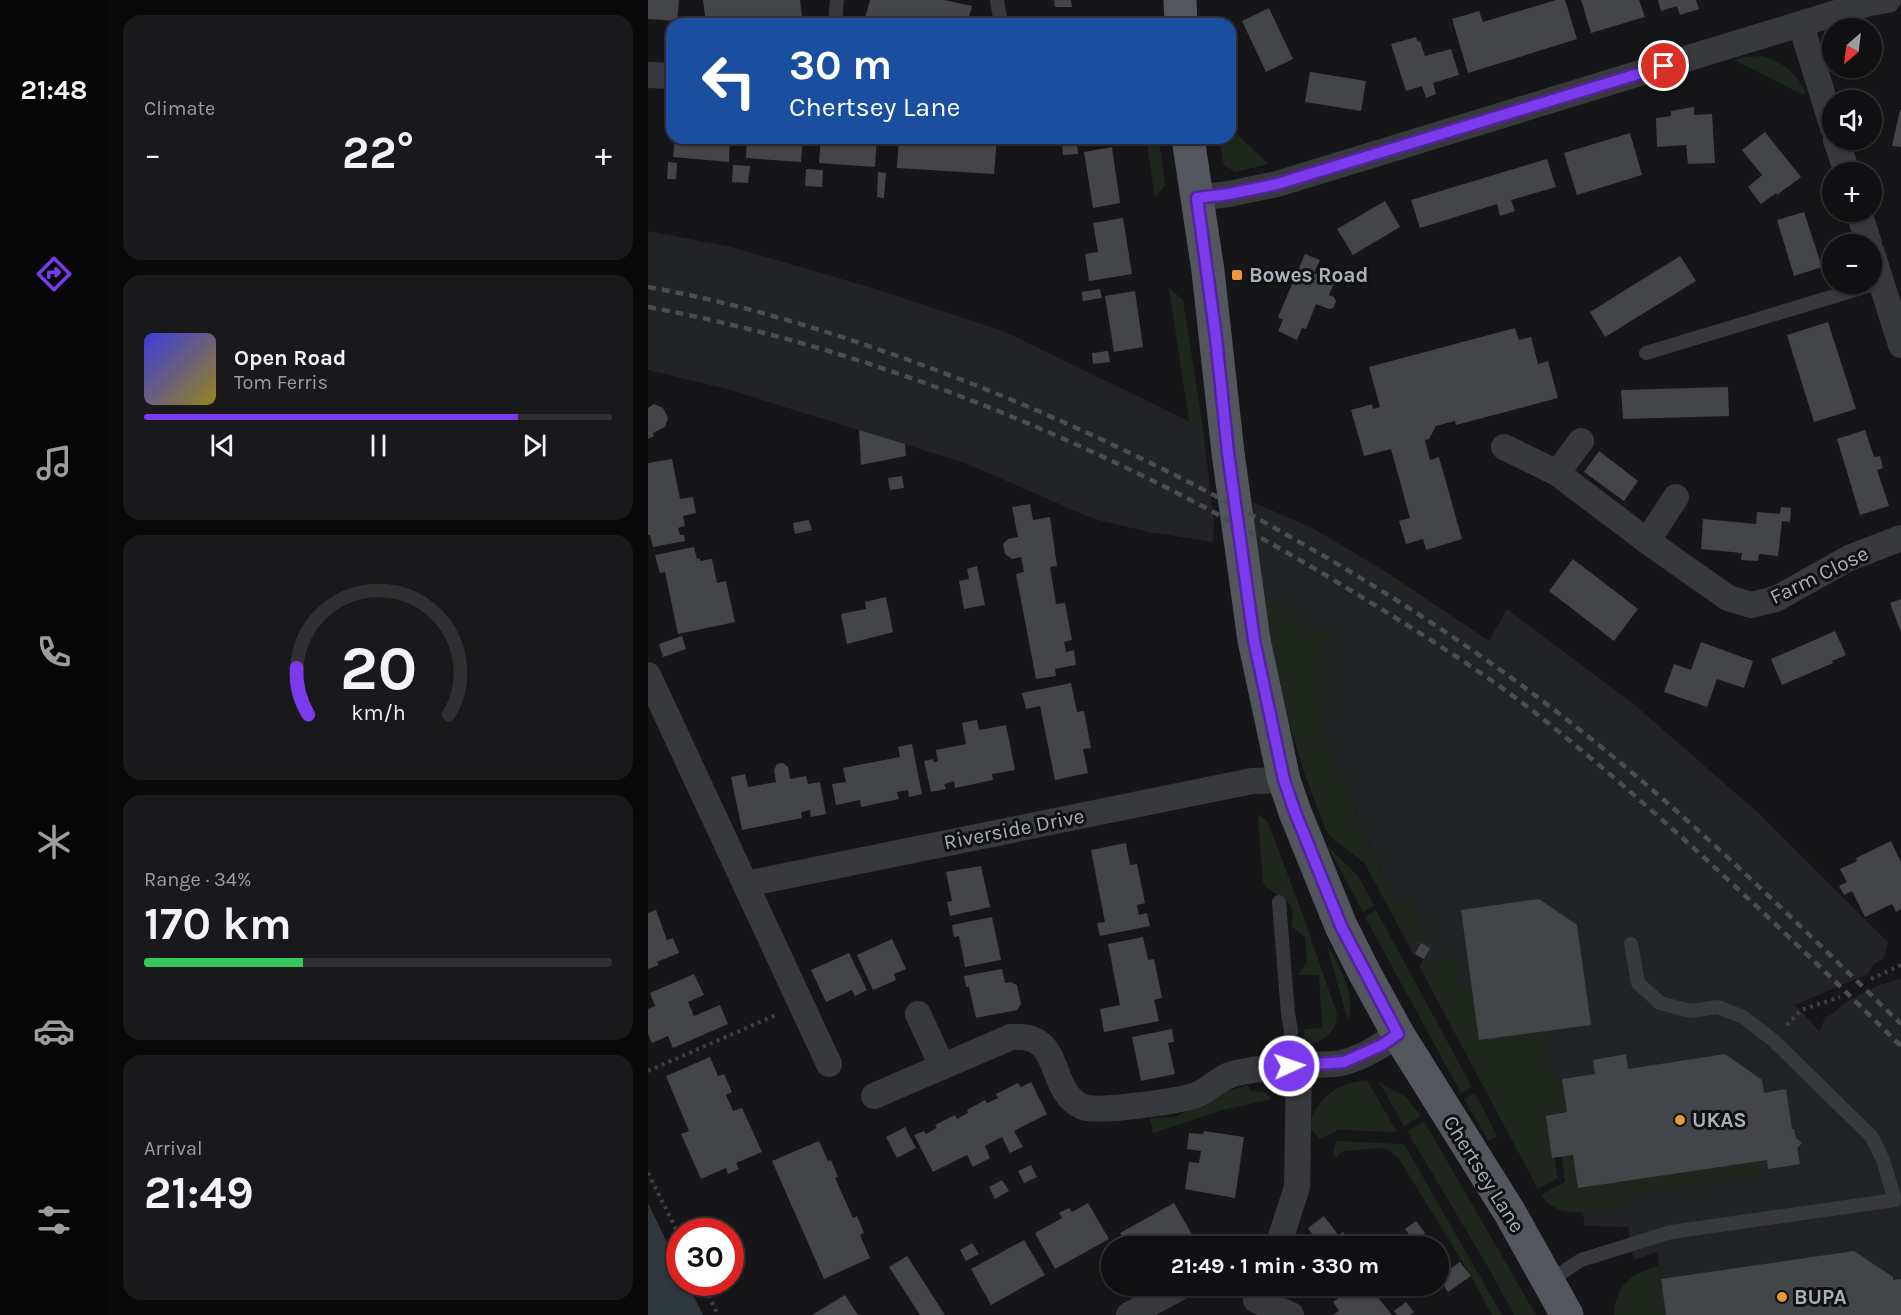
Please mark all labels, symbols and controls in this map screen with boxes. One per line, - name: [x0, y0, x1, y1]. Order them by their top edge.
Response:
- north arrow: [1822, 18, 1882, 78]
- map controls: [1822, 18, 1882, 294]
- text: 30 m: [789, 40, 892, 90]
- pin: [1638, 40, 1689, 91]
- icon: left: [690, 42, 768, 120]
- icon: arrive: [1647, 49, 1680, 82]
- text: 21:48: [21, 74, 87, 106]
- button: sound: [1822, 90, 1882, 150]
- text: Chertsey Lane: [789, 91, 960, 123]
- text: Climate: [144, 97, 215, 120]
- text: 22°: [342, 127, 414, 179]
- text: −: [144, 135, 161, 173]
- text: +: [595, 135, 612, 173]
- button: +: [1822, 162, 1882, 222]
- button: −: [1822, 234, 1882, 294]
- icon: directions: [33, 253, 75, 295]
- place label: Bowes Road: [1249, 263, 1369, 287]
- marker: Bowes Road: [1230, 268, 1244, 282]
- text: Open Road: [234, 345, 346, 371]
- text: Tom Ferris: [234, 371, 328, 394]
- icon: previous: [206, 429, 239, 462]
- icon: pause: [362, 429, 395, 462]
- icon: next: [518, 429, 551, 462]
- icon: music: [33, 442, 75, 484]
- street label: Farm Close: [1766, 541, 1872, 609]
- icon: phone: [33, 631, 75, 673]
- text: 20: [339, 632, 417, 705]
- text: km/h: [351, 700, 405, 725]
- street label: Riverside Drive: [942, 804, 1086, 854]
- icon: climate: [33, 821, 75, 863]
- text: Range · 34%: [144, 868, 251, 891]
- text: 170 km: [144, 898, 292, 950]
- icon: car: [33, 1010, 75, 1052]
- position arrow: [1257, 1034, 1321, 1098]
- place label: UKAS: [1692, 1108, 1747, 1132]
- street label: Chertsey Lane: [1439, 1111, 1529, 1237]
- marker: UKAS: [1673, 1113, 1687, 1127]
- text: Arrival: [144, 1137, 203, 1160]
- text: 21:49: [144, 1167, 254, 1219]
- icon: filters: [33, 1199, 75, 1241]
- speed limit sign: 30: [666, 1218, 744, 1296]
- text: 21:49 · 1 min · 330 m: [1171, 1253, 1379, 1279]
- place label: BUPA: [1794, 1285, 1847, 1309]
- marker: BUPA: [1775, 1290, 1789, 1304]

